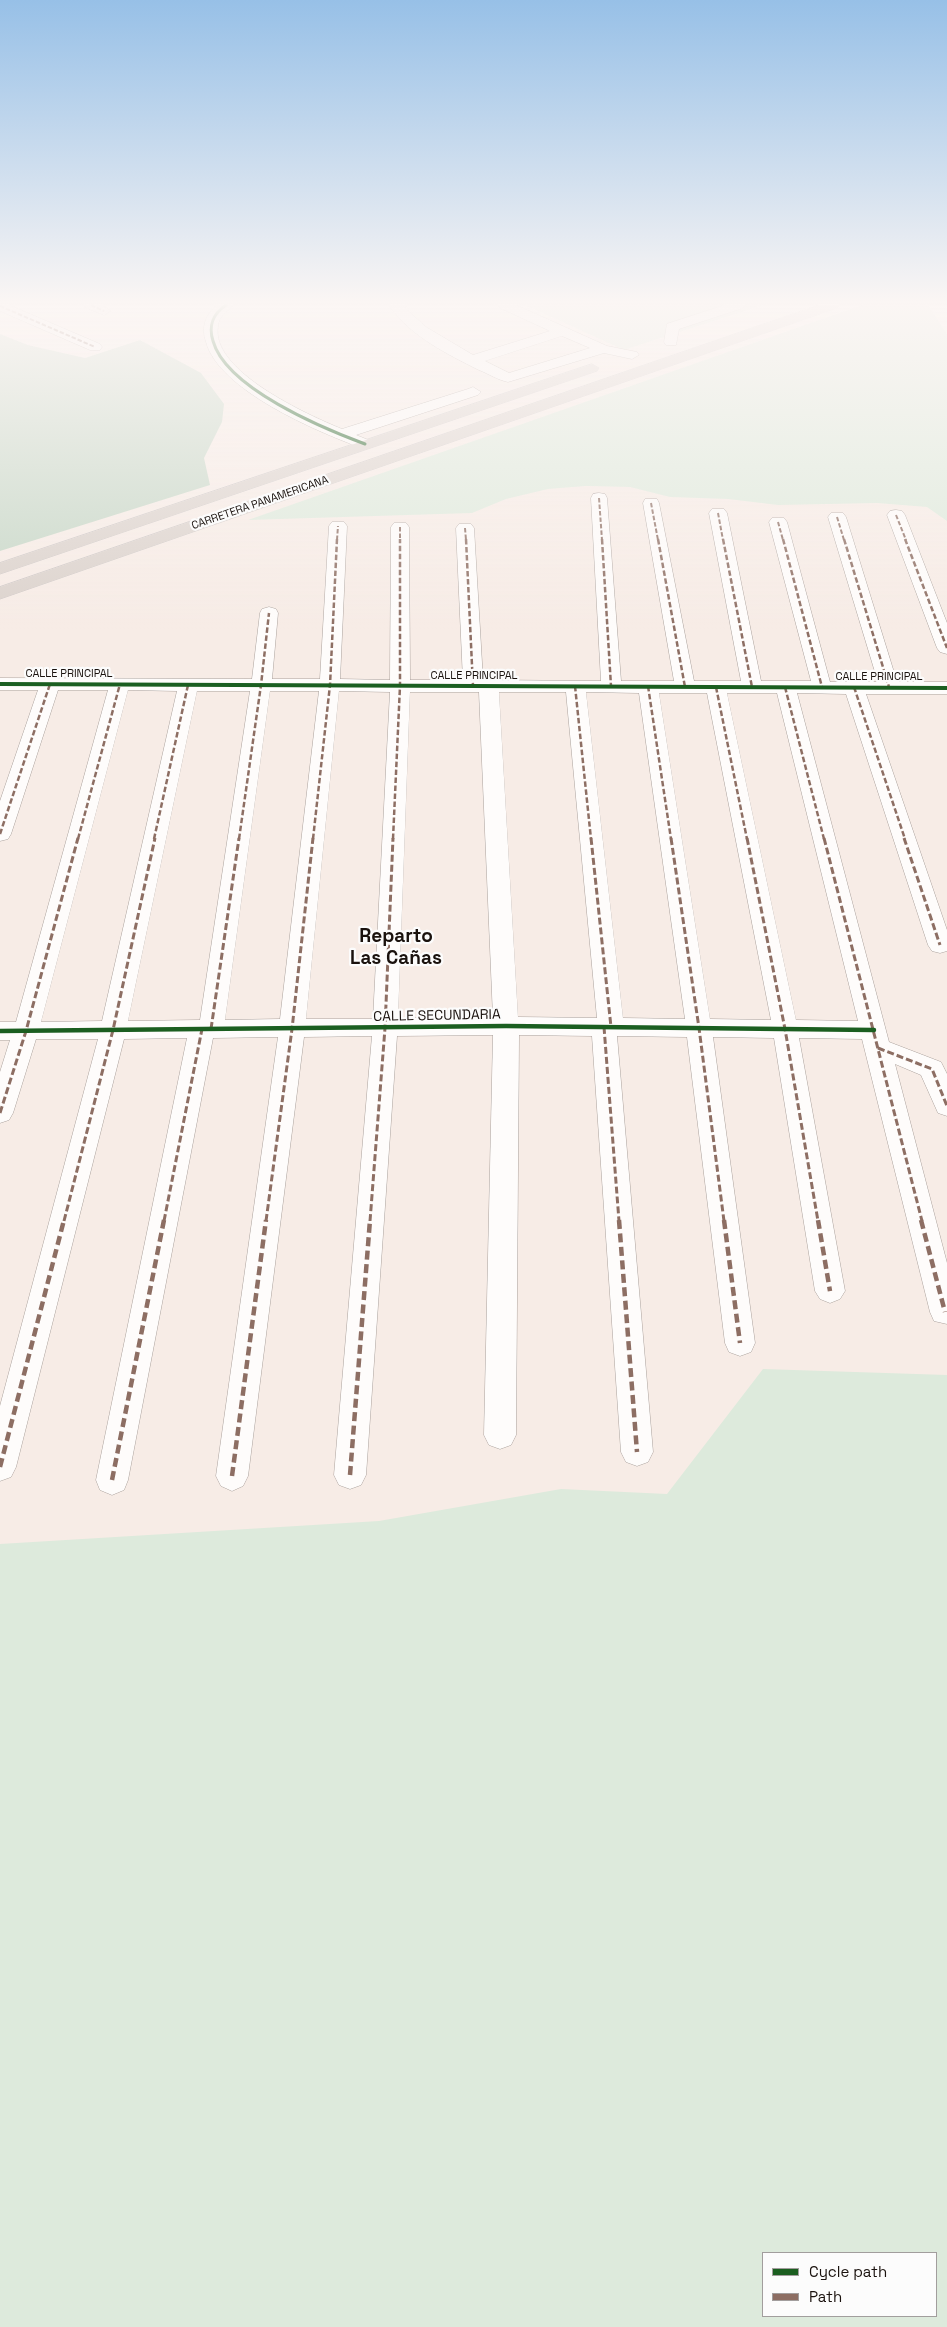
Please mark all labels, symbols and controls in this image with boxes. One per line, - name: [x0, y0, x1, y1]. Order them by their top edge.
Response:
- street label: CARRETERA PANAMERICANA: [190, 473, 330, 533]
- street label: CALLE PRINCIPAL: [25, 667, 113, 681]
- street label: CALLE PRINCIPAL: [430, 669, 518, 683]
- street label: CALLE PRINCIPAL: [835, 670, 923, 684]
- district label: Reparto Las Cañas: [350, 926, 442, 970]
- street label: CALLE SECUNDARIA: [373, 1006, 501, 1026]
- legend: [762, 2252, 937, 2317]
- text: Cycle path: [809, 2262, 887, 2281]
- text: Path: [809, 2287, 842, 2306]

